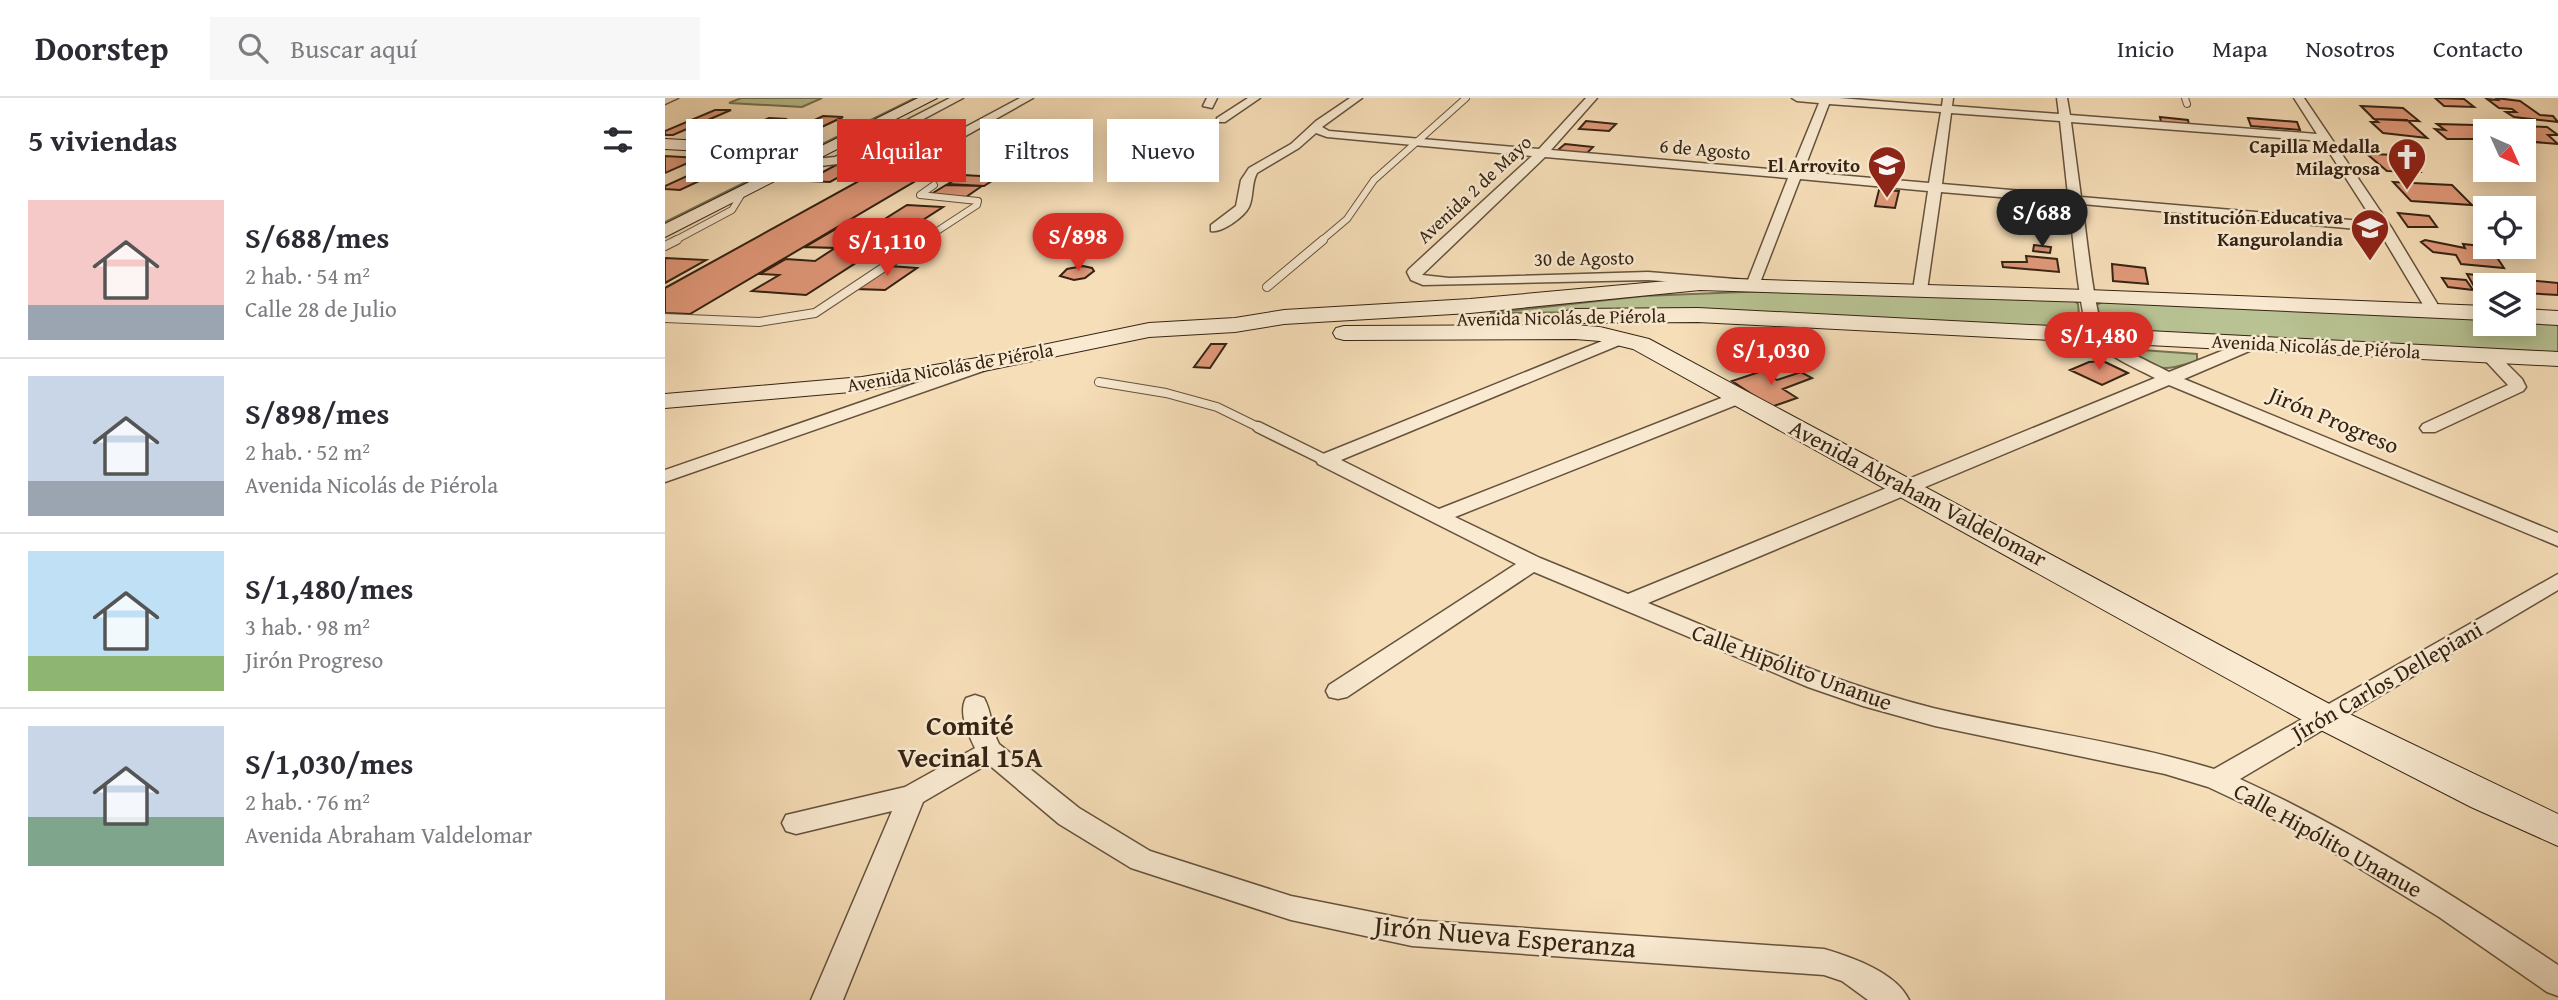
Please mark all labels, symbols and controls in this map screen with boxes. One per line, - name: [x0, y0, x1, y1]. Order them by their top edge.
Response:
- search box: [210, 17, 700, 80]
- text: Doorstep: [35, 24, 168, 72]
- icon: search: [234, 29, 272, 67]
- text: Buscar aquí: [290, 29, 417, 68]
- text: Inicio: [2117, 31, 2174, 66]
- text: Mapa: [2212, 31, 2268, 66]
- text: Nosotros: [2306, 31, 2395, 66]
- text: Contacto: [2433, 31, 2523, 66]
- text: 5 viviendas: [28, 118, 177, 162]
- chip: Comprar: [686, 119, 823, 182]
- chip: Alquilar: [837, 119, 966, 182]
- chip: Filtros: [980, 119, 1093, 182]
- chip: Nuevo: [1107, 119, 1219, 182]
- north arrow: [2473, 119, 2536, 182]
- map controls: [2473, 119, 2536, 336]
- icon: filters: [599, 121, 637, 159]
- street label: Avenida 2 de Mayo: [1410, 128, 1538, 250]
- street label: 6 de Agosto: [1658, 131, 1752, 167]
- place label: Capilla Medalla Milagrosa: [2249, 132, 2380, 182]
- church icon: Capilla Medalla Milagrosa: [2386, 136, 2428, 191]
- school or university icon: El Arrovito: [1866, 144, 1908, 199]
- place label: El Arrovito: [1768, 151, 1860, 179]
- pin: S/688: [1993, 190, 2091, 249]
- text: S/688: [2013, 195, 2071, 228]
- button: locate: [2473, 196, 2536, 259]
- place label: Institución Educativa Kangurolandia: [2163, 203, 2343, 253]
- school or university icon: Institución Educativa Kangurolandia: [2349, 207, 2391, 262]
- pin: S/898: [1029, 214, 1127, 273]
- text: S/688/mes: [245, 215, 389, 259]
- pin: S/1,110: [822, 218, 952, 278]
- text: S/898: [1049, 219, 1107, 252]
- text: S/1,110: [848, 224, 926, 257]
- icon: home: [84, 228, 168, 312]
- street label: 30 de Agosto: [1534, 243, 1634, 273]
- text: 2 hab. · 54 m²: [245, 259, 370, 292]
- button: layers: [2473, 273, 2536, 336]
- text: Calle 28 de Julio: [245, 292, 397, 325]
- street label: Avenida Nicolás de Piérola: [1456, 301, 1666, 333]
- pin: S/1,480: [2034, 313, 2164, 372]
- text: S/1,480: [2060, 318, 2138, 351]
- street label: Avenida Nicolás de Piérola: [2211, 327, 2421, 365]
- pin: S/1,030: [1706, 328, 1836, 387]
- text: S/1,030: [1732, 333, 1810, 366]
- street label: Avenida Nicolás de Piérola: [845, 335, 1055, 399]
- street label: Jirón Progreso: [2261, 376, 2404, 462]
- text: S/898/mes: [245, 391, 389, 435]
- icon: home: [84, 404, 168, 488]
- street label: Avenida Abraham Valdelomar: [1784, 411, 2053, 575]
- text: 2 hab. · 52 m²: [245, 435, 370, 468]
- text: Avenida Nicolás de Piérola: [245, 468, 498, 501]
- text: S/1,480/mes: [245, 566, 413, 610]
- icon: home: [84, 579, 168, 663]
- text: 3 hab. · 98 m²: [245, 610, 370, 643]
- street label: Jirón Carlos Dellepiani: [2282, 612, 2488, 750]
- street label: Calle Hipólito Unanue: [1687, 615, 1897, 718]
- text: Jirón Progreso: [245, 643, 383, 676]
- district label: Comité Vecinal 15A: [897, 704, 1043, 777]
- text: S/1,030/mes: [245, 741, 413, 785]
- icon: home: [84, 754, 168, 838]
- street label: Calle Hipólito Unanue: [2228, 774, 2428, 905]
- text: 2 hab. · 76 m²: [245, 785, 370, 818]
- text: Avenida Abraham Valdelomar: [245, 818, 532, 851]
- street label: Jirón Nueva Esperanza: [1369, 903, 1639, 967]

